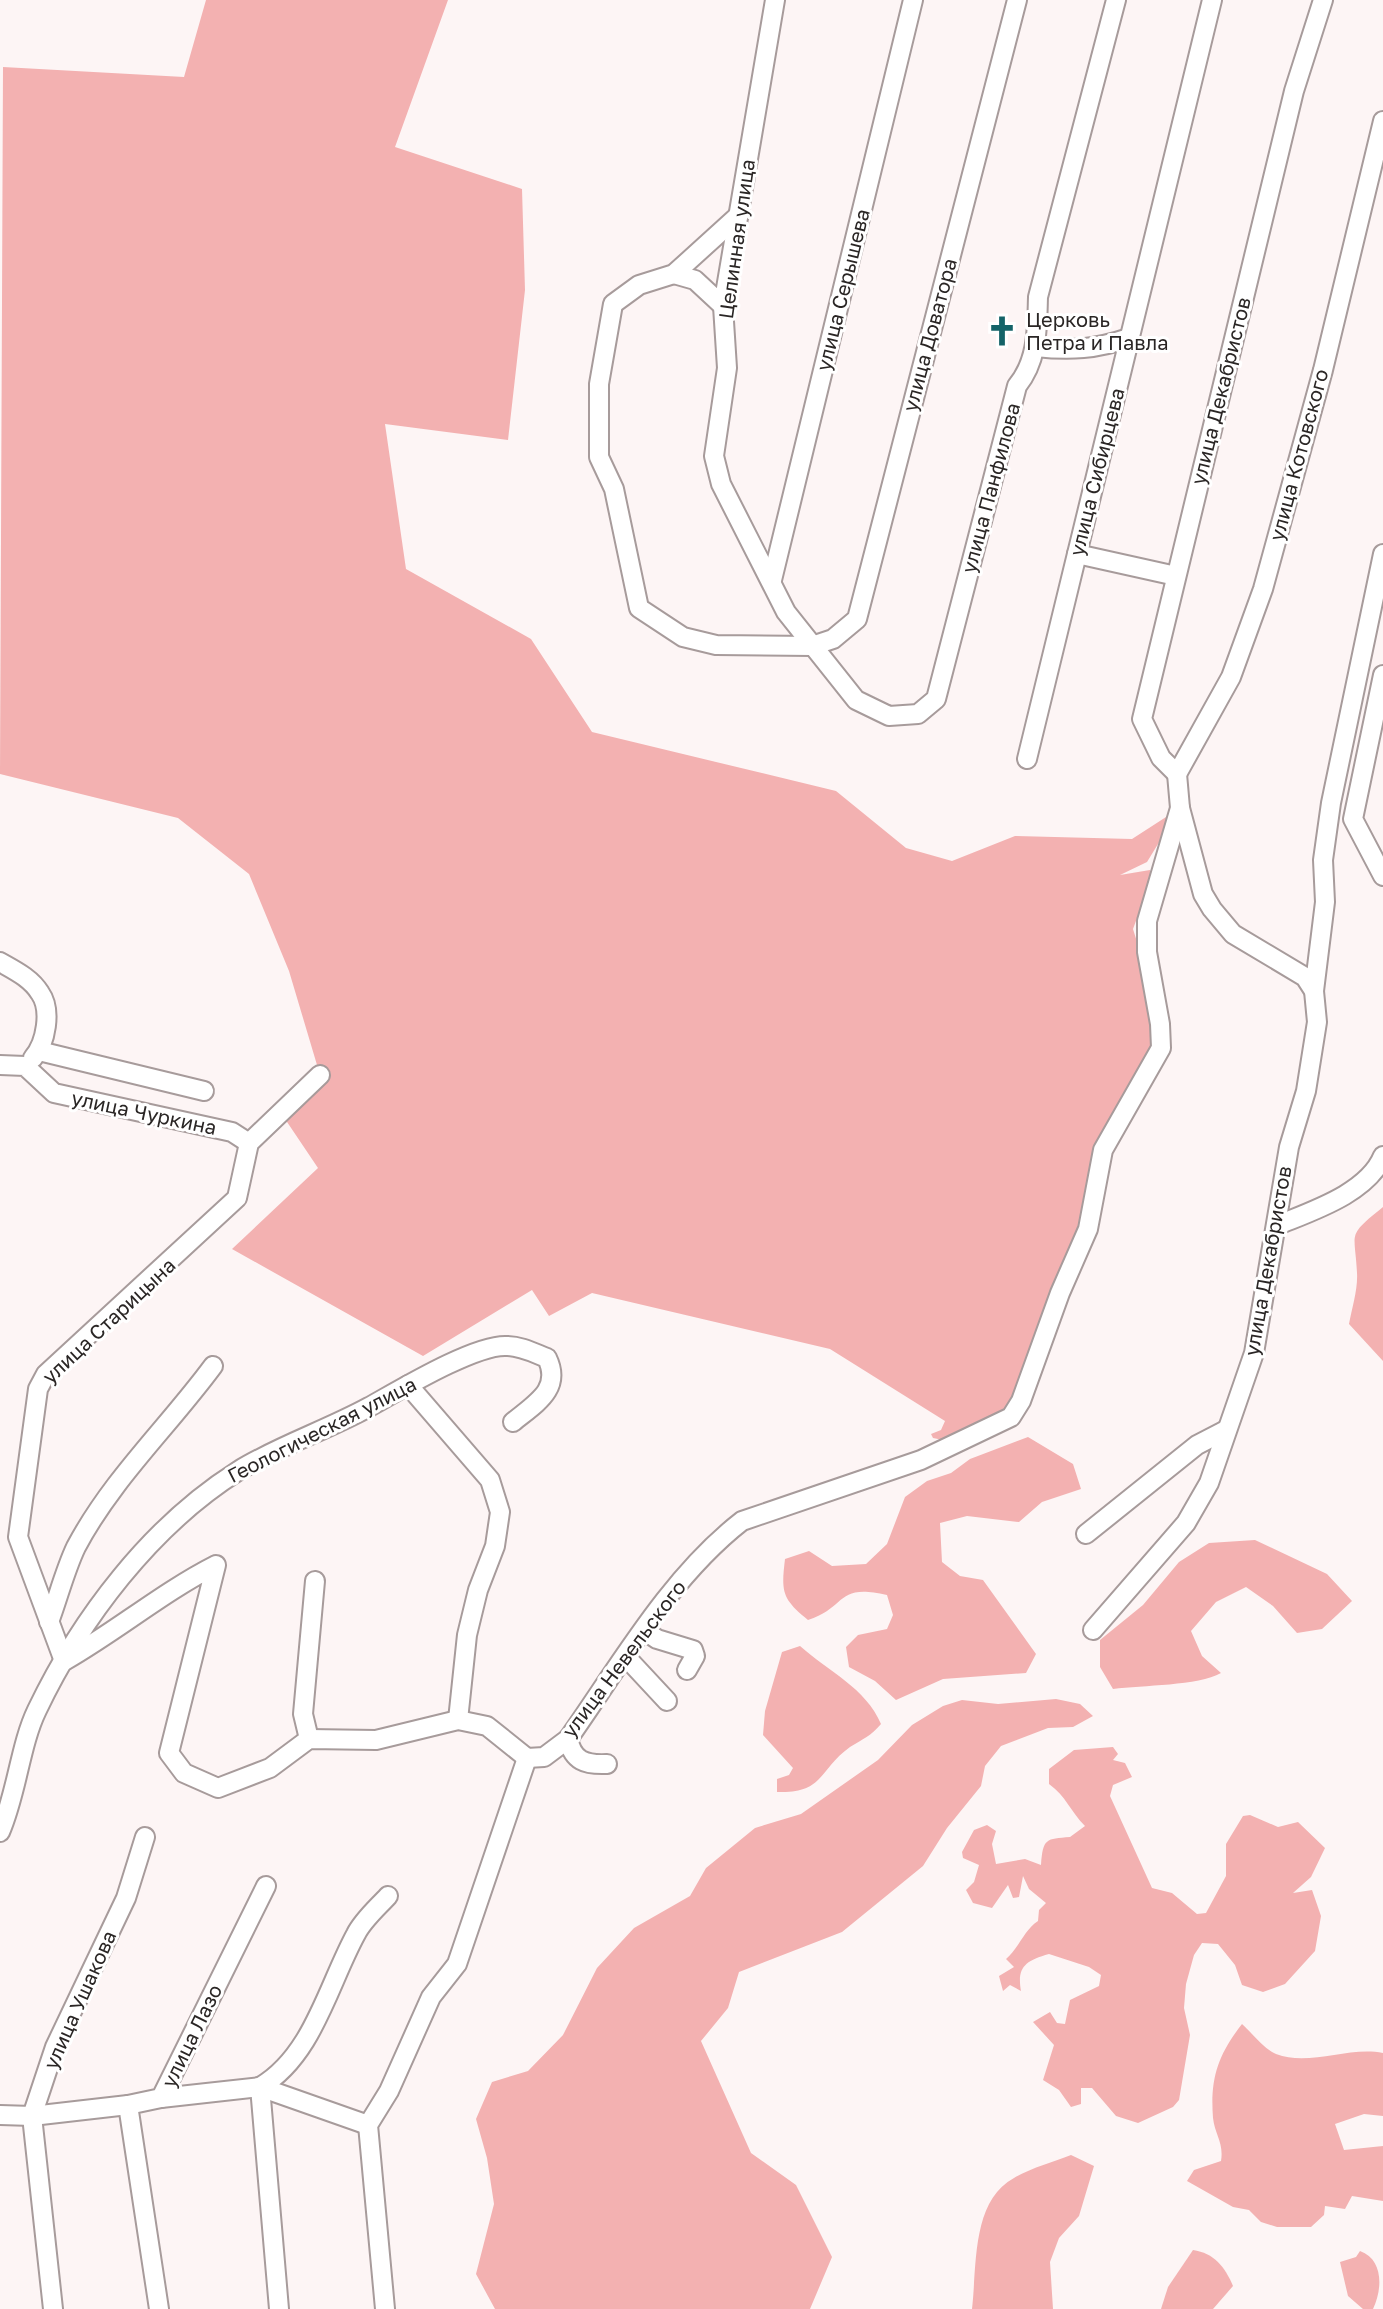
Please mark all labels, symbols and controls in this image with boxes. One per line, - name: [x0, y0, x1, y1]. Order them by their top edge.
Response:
- street label: Целинная улица: [713, 157, 759, 320]
- street label: улица Серышева: [810, 206, 874, 373]
- street label: улица Доватора: [897, 256, 961, 414]
- street label: улица Декабристов: [1185, 295, 1255, 487]
- place label: Церковь Петра и Павла: [1026, 307, 1169, 354]
- church icon: Церковь Петра и Павла: [985, 314, 1019, 348]
- street label: улица Котовского: [1264, 366, 1333, 543]
- street label: улица Сибирцева: [1064, 385, 1129, 558]
- street label: улица Панфилова: [956, 400, 1024, 576]
- street label: улица Чуркина: [69, 1085, 219, 1139]
- street label: улица Декабристов: [1238, 1164, 1296, 1358]
- street label: улица Старицына: [37, 1253, 180, 1388]
- street label: Геологическая улица: [223, 1371, 420, 1487]
- street label: улица Невельского: [556, 1575, 690, 1742]
- street label: улица Ушакова: [38, 1926, 120, 2073]
- street label: улица Лазо: [156, 1980, 226, 2091]

